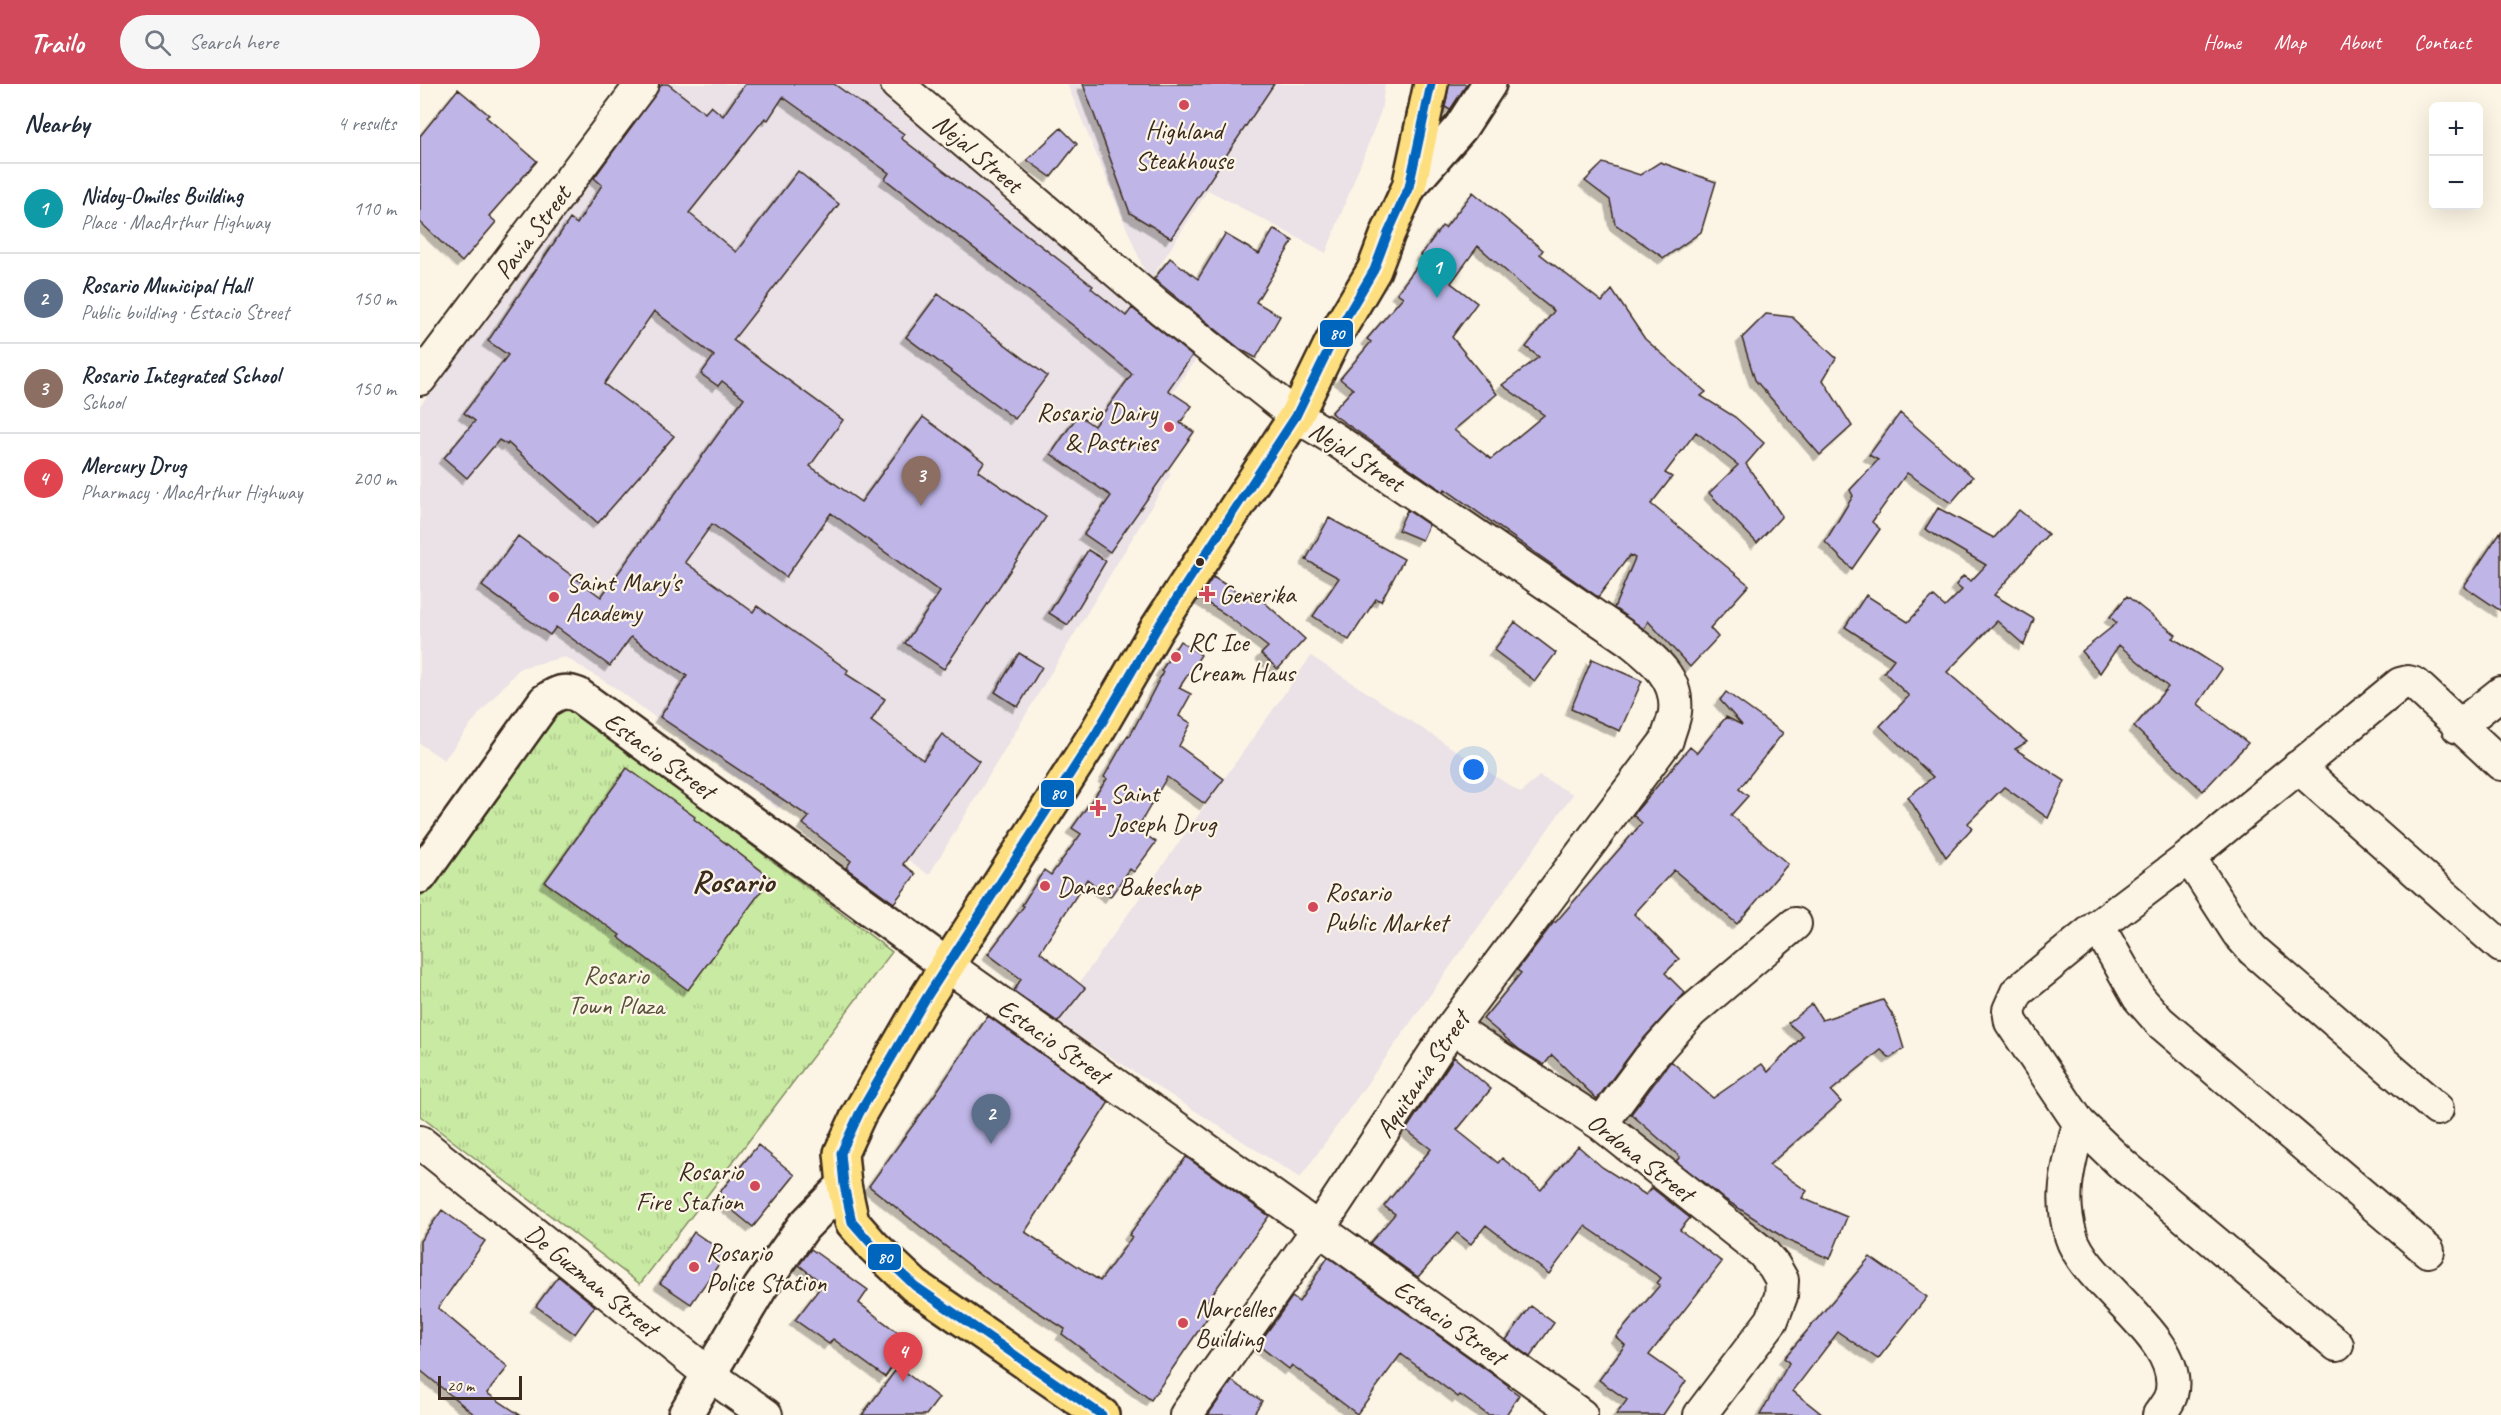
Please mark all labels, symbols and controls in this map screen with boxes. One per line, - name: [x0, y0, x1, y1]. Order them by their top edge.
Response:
- search box: [120, 15, 540, 69]
- text: Trailo: [30, 25, 84, 60]
- icon: search: [141, 26, 174, 59]
- text: Search here: [189, 28, 278, 56]
- text: Home: [2203, 29, 2241, 55]
- text: Map: [2274, 29, 2306, 55]
- text: About: [2339, 29, 2381, 55]
- text: Contact: [2414, 29, 2471, 55]
- marker: Highland Steakhouse: [1177, 98, 1191, 112]
- map controls: [2429, 102, 2483, 210]
- button: +: [2429, 102, 2483, 156]
- street label: Nejal Street: [926, 106, 1031, 202]
- text: Nearby: [24, 107, 89, 140]
- text: 4 results: [337, 111, 396, 136]
- place label: Highland Steakhouse: [1135, 114, 1235, 177]
- button: −: [2429, 156, 2483, 210]
- street label: Pavia Street: [487, 177, 580, 286]
- text: Nidoy-Omiles Building: [81, 182, 243, 210]
- text: 1: [39, 196, 48, 221]
- text: 110 m: [353, 196, 396, 221]
- text: Place · MacArthur Highway: [81, 210, 270, 235]
- pin: 1: [1418, 248, 1456, 298]
- text: Rosario Municipal Hall: [81, 272, 250, 300]
- text: 2: [39, 286, 48, 311]
- text: 150 m: [353, 286, 396, 311]
- text: Public building · Estacio Street: [81, 300, 289, 325]
- line badge: 80: [1319, 319, 1354, 348]
- text: 80: [1330, 324, 1346, 344]
- text: Rosario Integrated School: [81, 362, 280, 390]
- text: 3: [39, 376, 48, 401]
- text: 150 m: [353, 376, 396, 401]
- text: School: [81, 390, 124, 415]
- place label: Rosario Dairy & Pastries: [1037, 396, 1159, 459]
- street label: Nejal Street: [1303, 413, 1413, 501]
- marker: Rosario Dairy & Pastries: [1162, 420, 1176, 434]
- text: Mercury Drug: [81, 452, 186, 480]
- pin: 3: [902, 456, 940, 506]
- text: 4: [39, 466, 48, 491]
- text: 200 m: [353, 466, 396, 491]
- text: Pharmacy · MacArthur Highway: [81, 480, 302, 505]
- unlabelled marker: [1194, 556, 1206, 568]
- place label: Saint Mary's Academy: [566, 566, 683, 629]
- place label: Generika: [1219, 578, 1297, 611]
- marker: Generika: [1200, 587, 1214, 601]
- marker: Saint Mary's Academy: [547, 590, 561, 604]
- place label: RC Ice Cream Haus: [1188, 626, 1297, 689]
- marker: RC Ice Cream Haus: [1169, 650, 1183, 664]
- street label: Estacio Street: [598, 704, 724, 809]
- your location: [1459, 755, 1488, 784]
- place label: Saint Joseph Drug: [1108, 777, 1217, 840]
- line badge: 80: [1040, 779, 1075, 808]
- text: 80: [1051, 784, 1067, 804]
- marker: Saint Joseph Drug: [1091, 801, 1105, 815]
- district label: Rosario: [692, 861, 777, 902]
- place label: Danes Bakeshop: [1057, 870, 1202, 903]
- place label: Rosario Public Market: [1325, 876, 1451, 939]
- marker: Danes Bakeshop: [1038, 879, 1052, 893]
- marker: Rosario Public Market: [1306, 900, 1320, 914]
- park label: Rosario Town Plaza: [568, 959, 666, 1022]
- street label: Estacio Street: [991, 991, 1119, 1094]
- street label: Aquitania Street: [1368, 1002, 1479, 1144]
- pin: 2: [972, 1094, 1010, 1144]
- street label: Ordona Street: [1581, 1105, 1703, 1211]
- place label: Rosario Fire Station: [636, 1155, 745, 1218]
- marker: Rosario Fire Station: [748, 1179, 762, 1193]
- street label: De Guzman Street: [518, 1217, 668, 1346]
- place label: Rosario Police Station: [706, 1236, 827, 1299]
- line badge: 80: [867, 1243, 902, 1271]
- text: 80: [878, 1248, 894, 1268]
- marker: Rosario Police Station: [687, 1260, 701, 1274]
- street label: Estacio Street: [1387, 1272, 1515, 1375]
- place label: Narcelles Building: [1195, 1292, 1277, 1355]
- marker: Narcelles Building: [1176, 1316, 1190, 1330]
- pin: 4: [884, 1332, 922, 1382]
- scale bar: [438, 1373, 522, 1400]
- text: 20 m: [447, 1376, 474, 1396]

